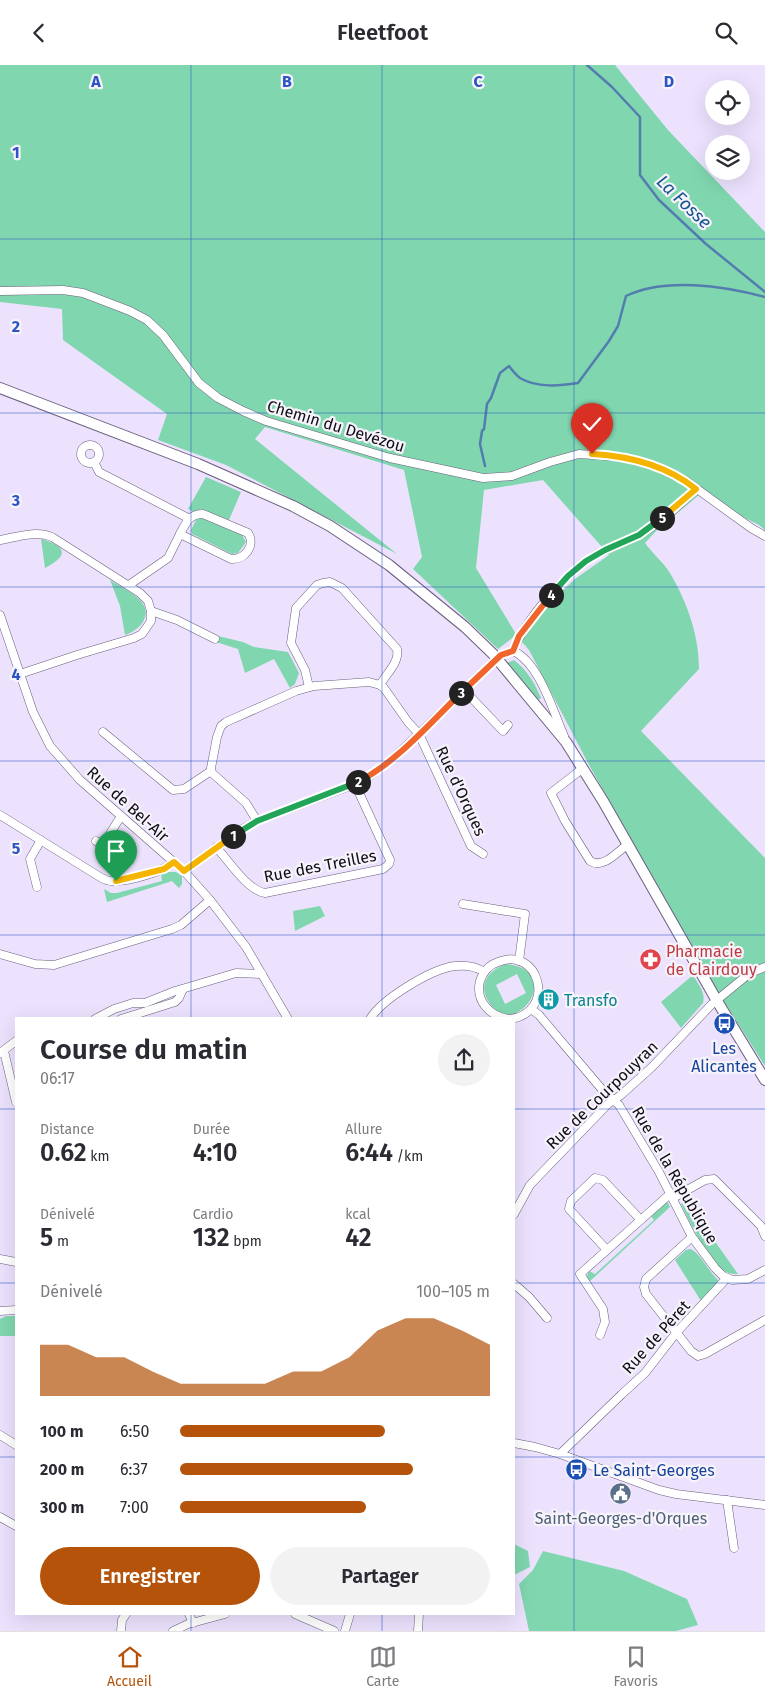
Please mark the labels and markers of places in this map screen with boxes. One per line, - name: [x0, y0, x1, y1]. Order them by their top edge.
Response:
- pin: [571, 403, 613, 454]
- pin: 5: [650, 505, 674, 531]
- pin: 4: [538, 583, 564, 607]
- pin: 3: [448, 681, 474, 705]
- pin: 2: [346, 769, 370, 795]
- pin: 1: [220, 823, 246, 849]
- pin: [95, 830, 137, 881]
- place label: Pharmacie de Clairdouy: [666, 942, 757, 979]
- pharmacy icon: Pharmacie de Clairdouy: [638, 948, 662, 972]
- building icon: Transfo: [536, 988, 560, 1012]
- place label: Transfo: [564, 991, 618, 1010]
- bus stop icon: Les Alicantes: [712, 1012, 736, 1036]
- place label: Les Alicantes: [691, 1039, 757, 1076]
- bus stop icon: Le Saint-Georges: [565, 1458, 589, 1482]
- place label: Le Saint-Georges: [593, 1461, 715, 1480]
- public building icon: Saint-Georges-d'Orques: [609, 1482, 633, 1506]
- place label: Saint-Georges-d'Orques: [535, 1509, 707, 1528]

